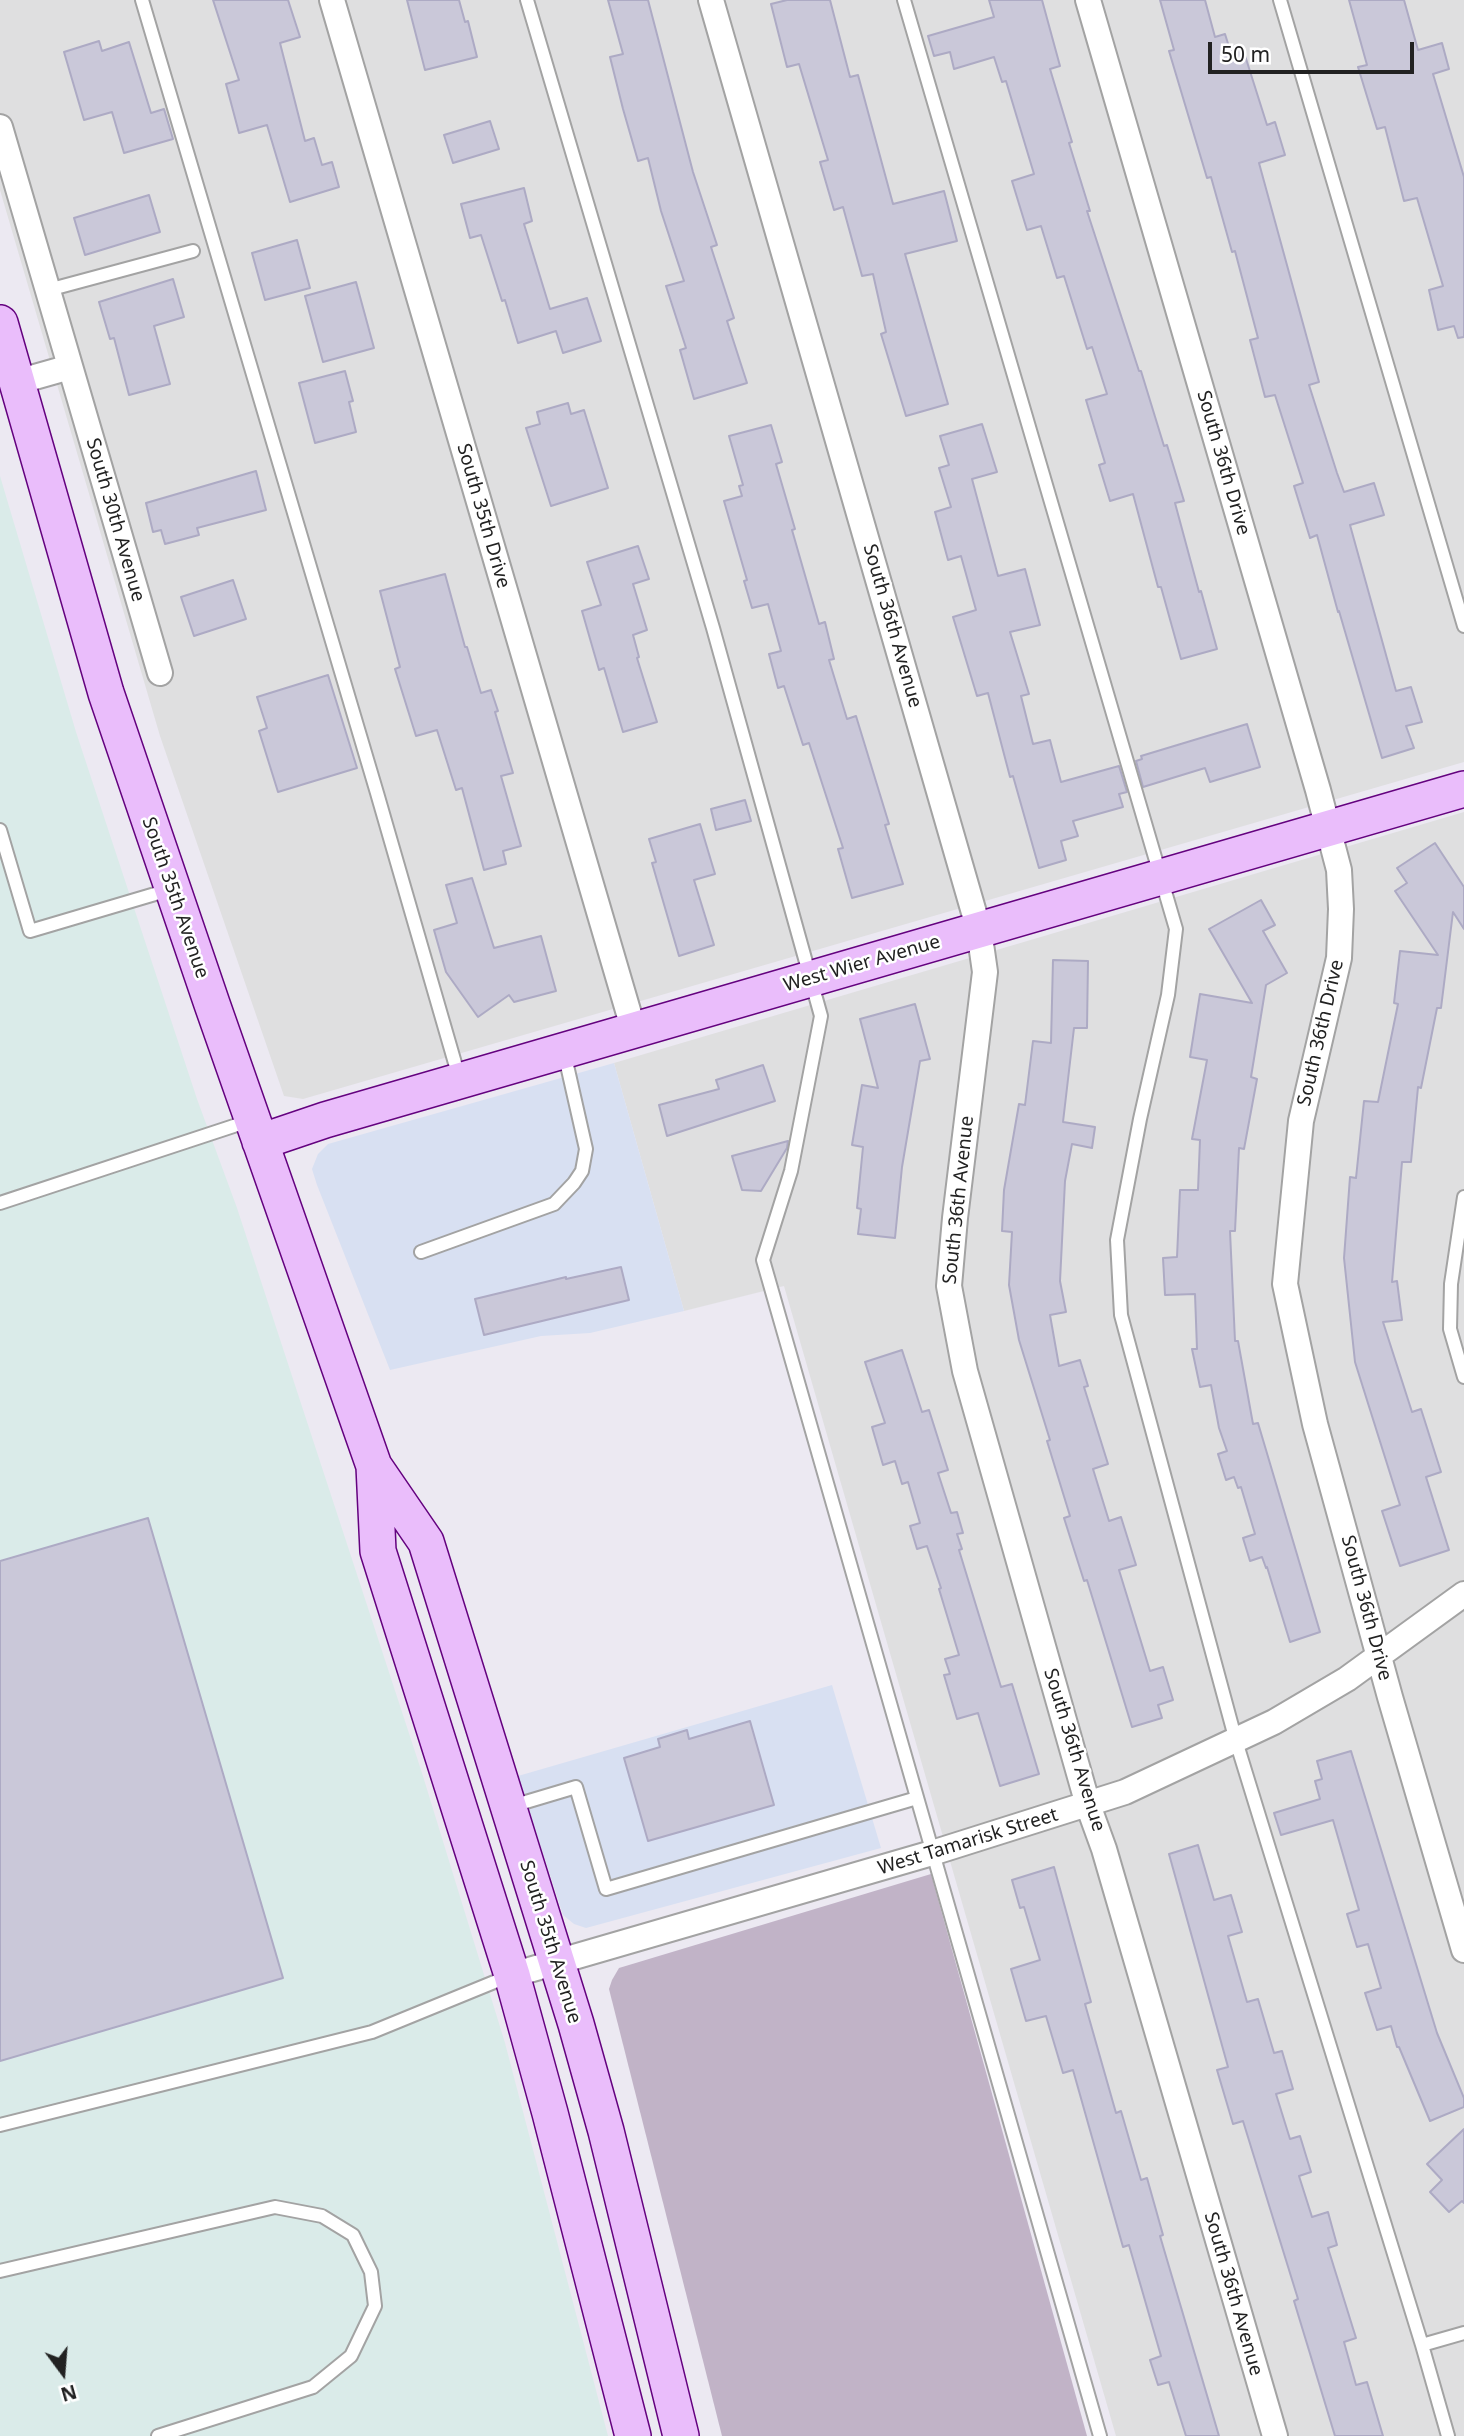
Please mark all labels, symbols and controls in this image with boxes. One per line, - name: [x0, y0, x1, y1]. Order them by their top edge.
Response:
- scale bar: [1212, 28, 1418, 72]
- text: 50 m: [1221, 40, 1270, 68]
- street label: South 36th Drive: [1191, 388, 1255, 538]
- street label: South 30th Avenue: [81, 436, 149, 604]
- street label: South 35th Drive: [451, 441, 515, 591]
- street label: South 36th Avenue: [858, 542, 926, 710]
- street label: South 35th Avenue: [137, 814, 213, 982]
- street label: West Wier Avenue: [781, 931, 943, 997]
- street label: South 36th Drive: [1293, 958, 1349, 1108]
- street label: South 36th Avenue: [939, 1115, 979, 1285]
- street label: South 36th Drive: [1336, 1533, 1396, 1683]
- street label: South 36th Avenue: [1038, 1666, 1110, 1834]
- street label: West Tamarisk Street: [875, 1804, 1061, 1880]
- street label: South 35th Avenue: [514, 1858, 586, 2026]
- street label: South 36th Avenue: [1199, 2210, 1267, 2378]
- north arrow: [28, 2338, 98, 2408]
- text: N: [58, 2379, 80, 2408]

